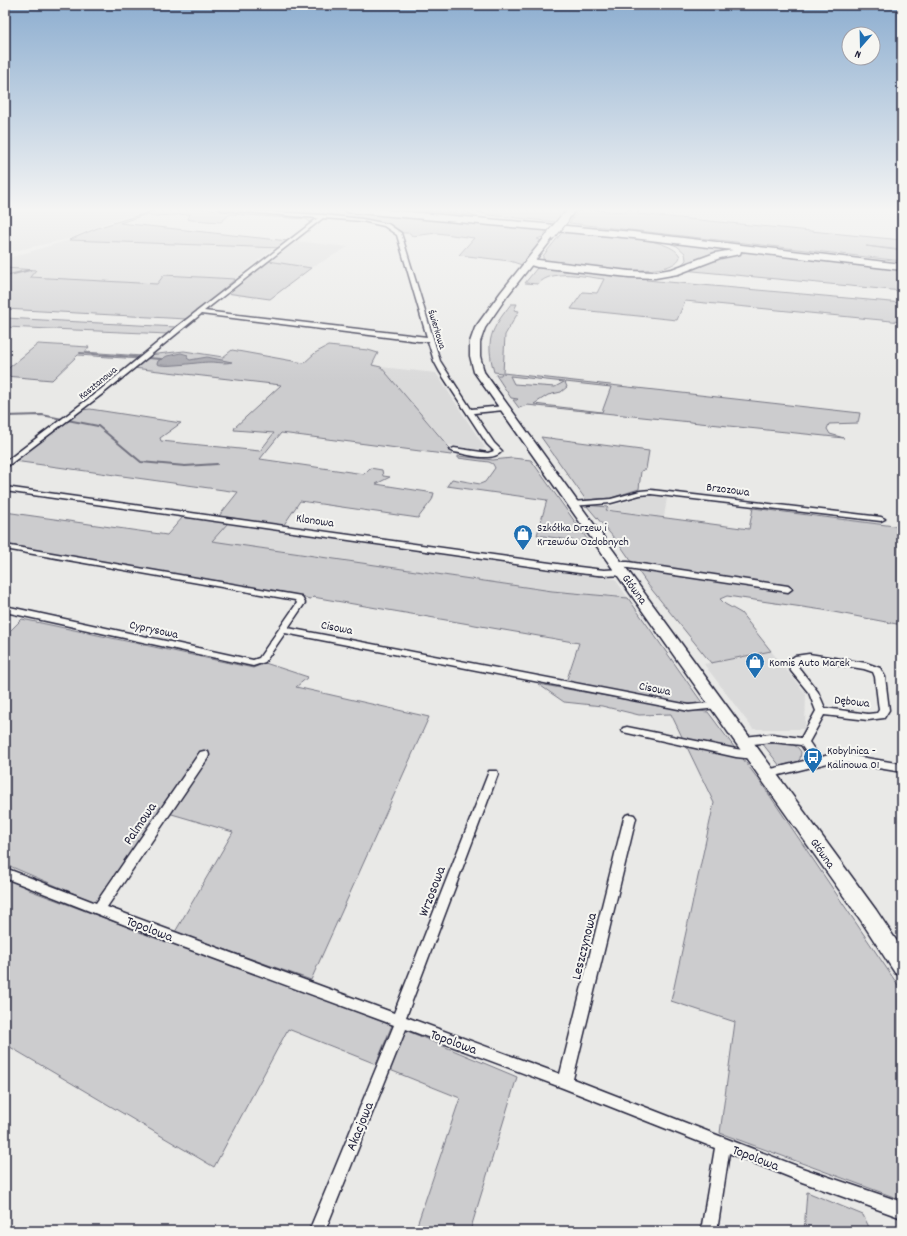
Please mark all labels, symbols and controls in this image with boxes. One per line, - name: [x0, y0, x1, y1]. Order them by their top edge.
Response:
- north arrow: [841, 26, 881, 66]
- text: N: [852, 45, 864, 62]
- street label: Świerkowa: [424, 308, 449, 351]
- street label: Kasztanowa: [76, 363, 121, 403]
- street label: Brzozowa: [705, 479, 751, 502]
- street label: Klonowa: [295, 510, 335, 533]
- place label: Szkółka Drzew i Krzewów Ozdobnych: [537, 520, 629, 551]
- shop icon: Szkółka Drzew i Krzewów Ozdobnych: [512, 523, 534, 551]
- street label: Główna: [617, 571, 651, 609]
- street label: Cyprysowa: [128, 617, 180, 644]
- street label: Cisowa: [319, 617, 354, 640]
- shop icon: Komis Auto Marek: [744, 651, 766, 679]
- place label: Komis Auto Marek: [769, 655, 850, 672]
- street label: Cisowa: [637, 678, 672, 701]
- street label: Dębowa: [833, 692, 871, 713]
- place label: Kobylnica - Kalinowa 01: [827, 743, 879, 774]
- bus stop icon: Kobylnica - Kalinowa 01: [802, 746, 824, 774]
- street label: Palmowa: [119, 798, 163, 849]
- street label: Główna: [805, 835, 839, 873]
- street label: Wrzosowa: [414, 863, 452, 920]
- street label: Leszczynowa: [567, 911, 603, 982]
- street label: Topolowa: [123, 912, 176, 948]
- street label: Topolowa: [427, 1025, 480, 1061]
- street label: Akacjowa: [342, 1099, 380, 1154]
- street label: Topolowa: [729, 1141, 782, 1177]

